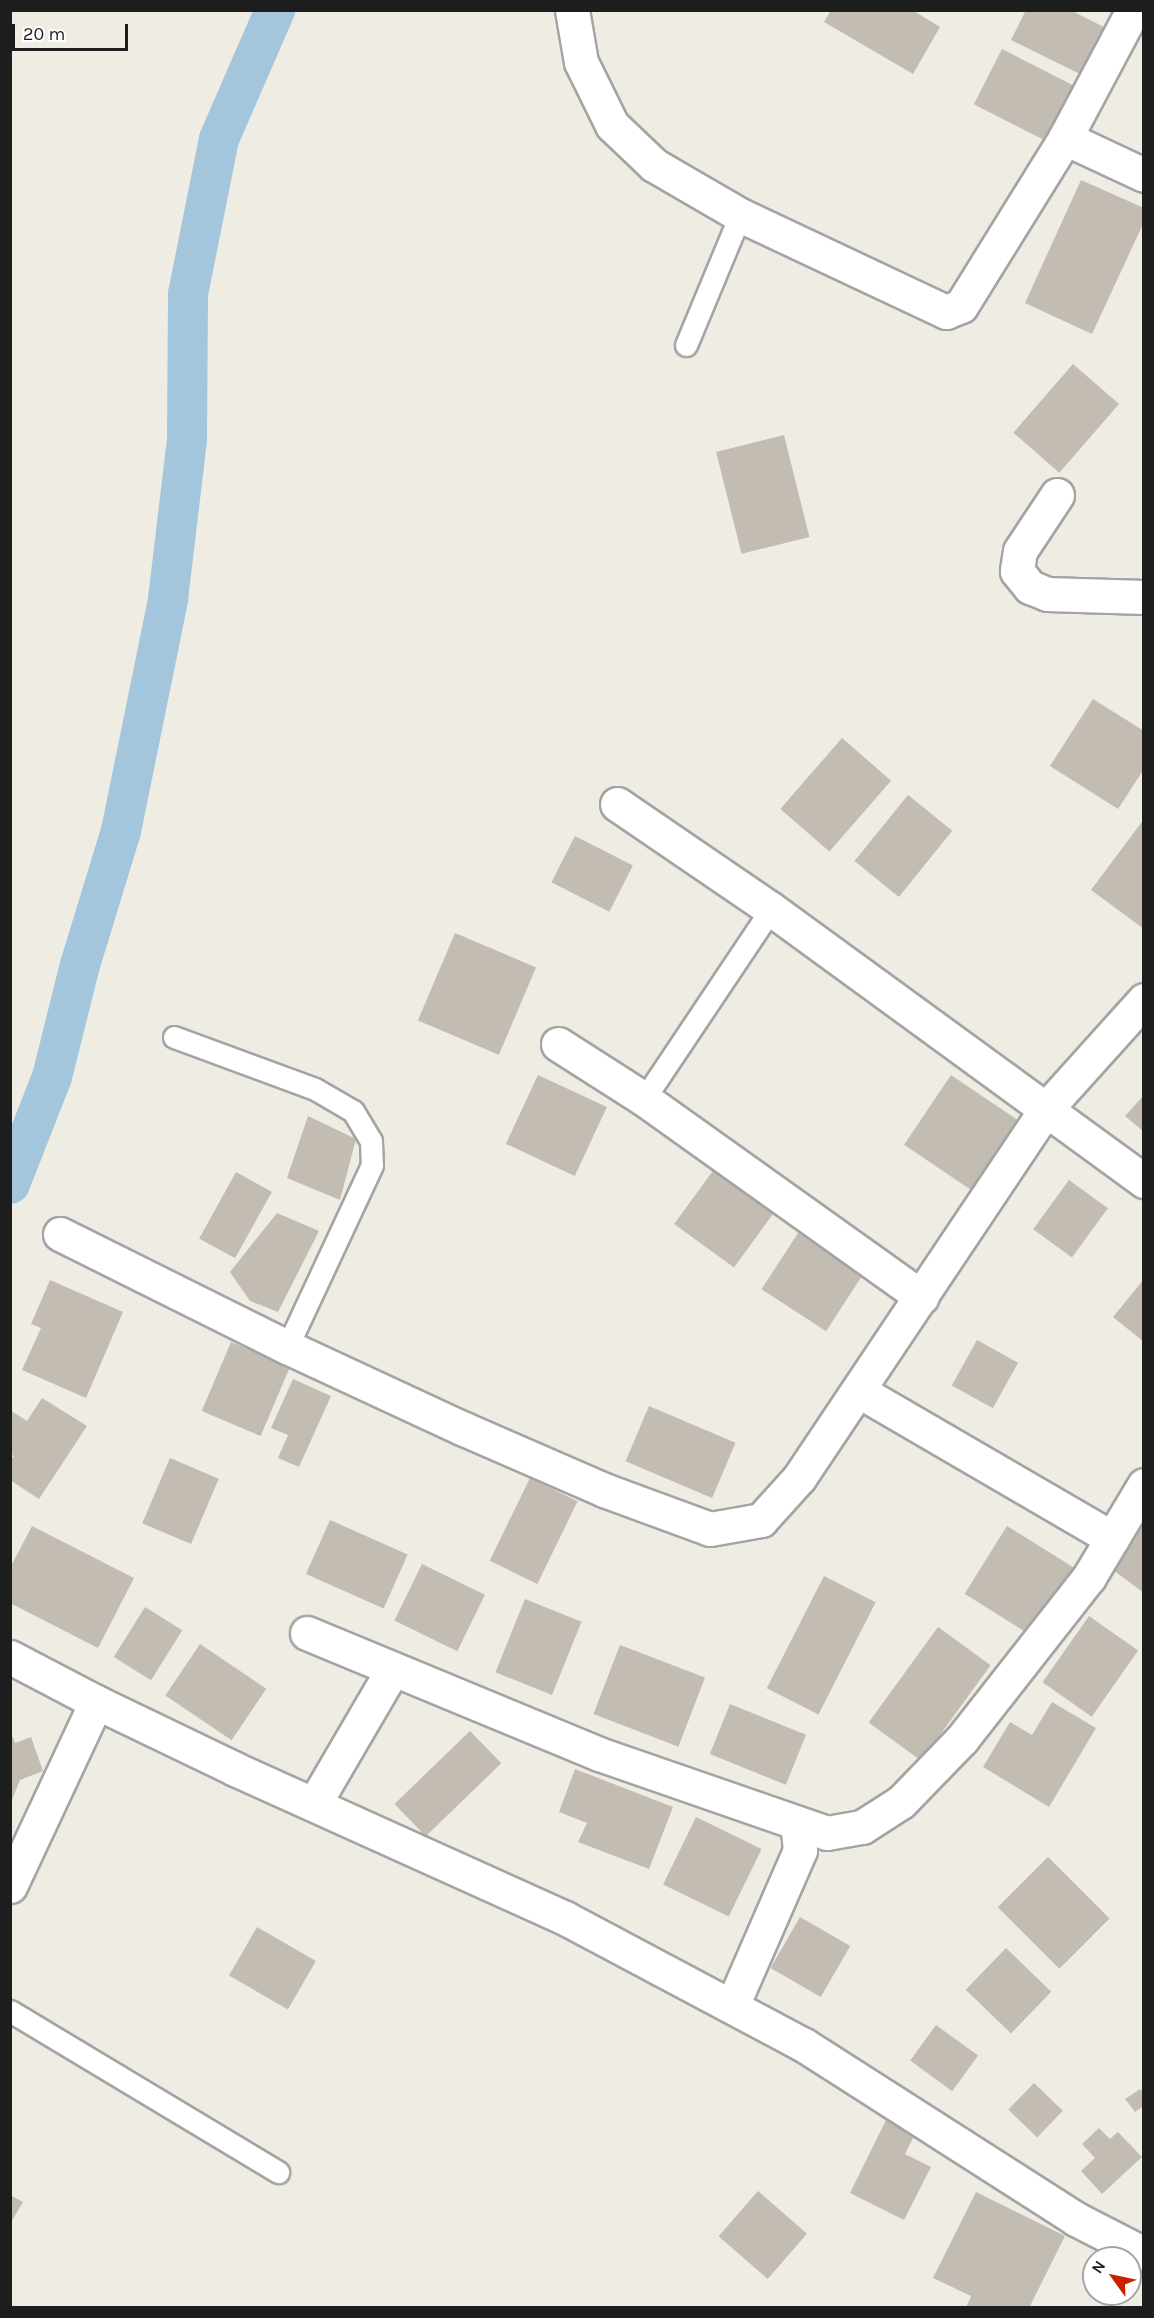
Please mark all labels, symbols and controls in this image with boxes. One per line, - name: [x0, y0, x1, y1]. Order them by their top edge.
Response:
- scale bar: [15, 12, 130, 50]
- text: 20 m: [23, 23, 65, 45]
- north arrow: [1082, 2246, 1142, 2306]
- text: N: [1087, 2257, 1109, 2277]

